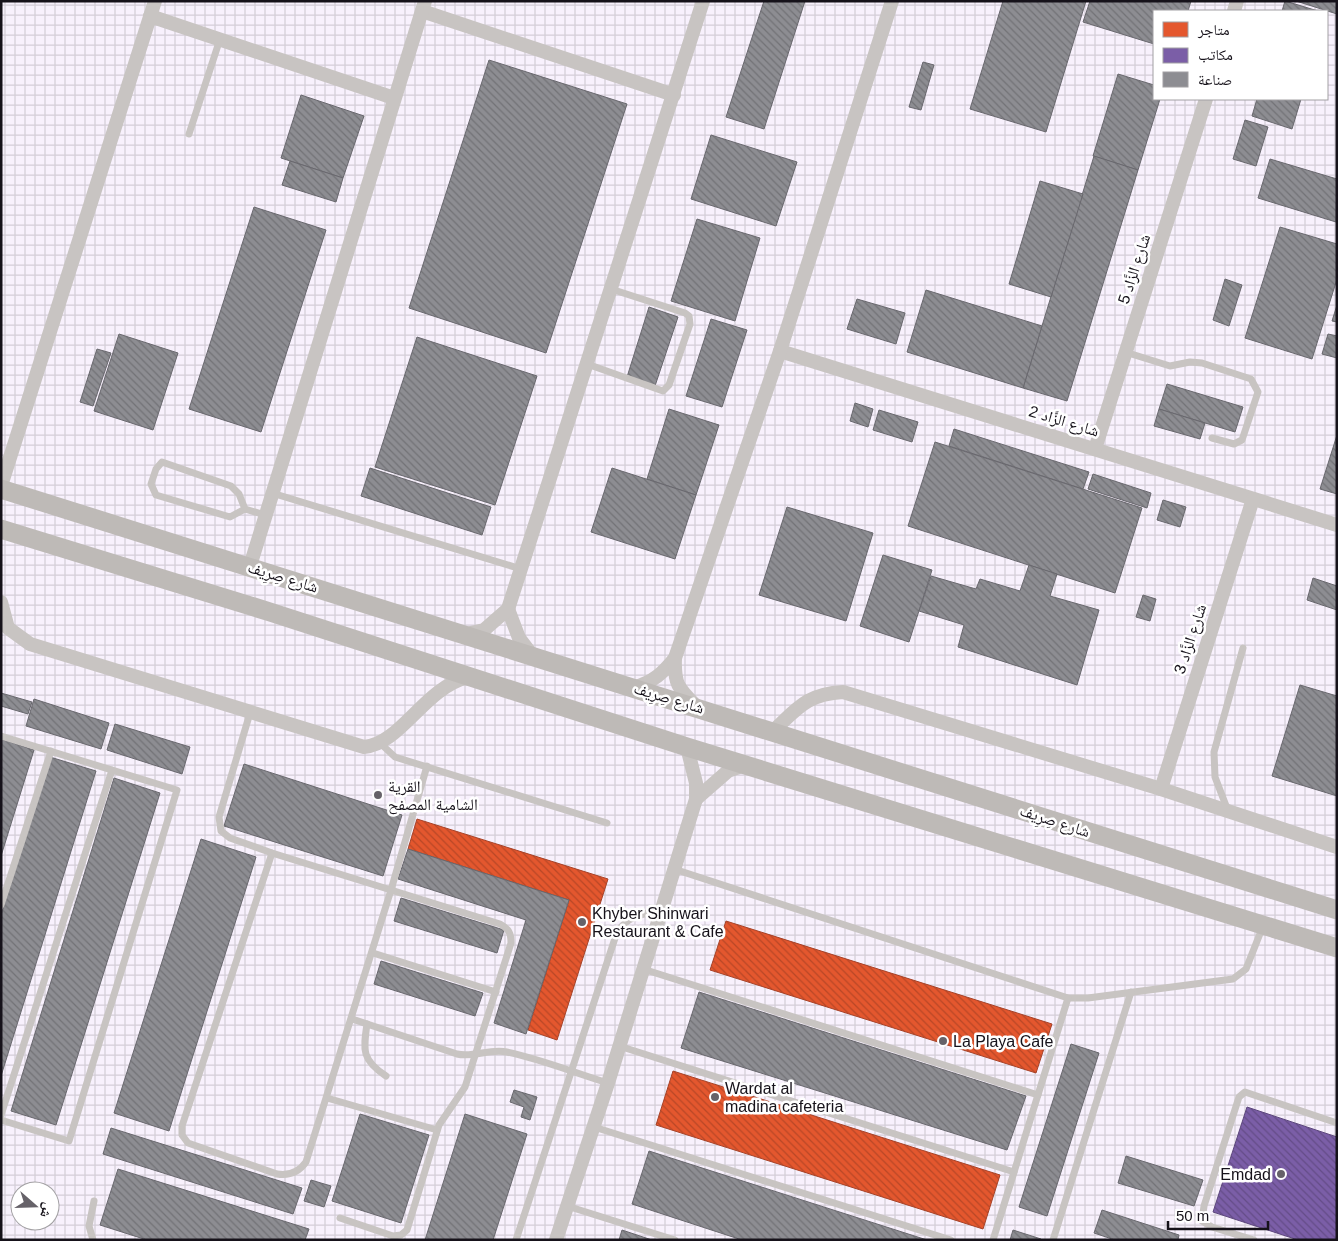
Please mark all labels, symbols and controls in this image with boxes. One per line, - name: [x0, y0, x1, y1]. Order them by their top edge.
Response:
- legend: [1153, 10, 1328, 100]
- text: متاجر: [1197, 21, 1230, 39]
- text: مكاتب: [1198, 46, 1233, 63]
- text: صناعة: [1198, 71, 1232, 88]
- street label: شارع الزَّاد 5: [1115, 232, 1155, 307]
- street label: شارع الزَّاد 2: [1026, 402, 1101, 442]
- street label: شارع صِرِيف: [245, 558, 320, 599]
- street label: شارع الزَّاد 3: [1171, 602, 1211, 677]
- street label: شارع صِرِيف: [631, 679, 706, 720]
- place label: القرية الشامية المصفح: [388, 778, 478, 815]
- marker: القرية الشامية المصفح: [372, 789, 384, 801]
- street label: شارع صِرِيف: [1017, 802, 1092, 844]
- place label: Khyber Shinwari Restaurant & Cafe: [592, 905, 724, 940]
- marker: Khyber Shinwari Restaurant & Cafe: [576, 916, 588, 928]
- place label: La Playa Cafe: [953, 1033, 1054, 1050]
- marker: La Playa Cafe: [937, 1035, 949, 1047]
- place label: Wardat al madina cafeteria: [725, 1080, 843, 1115]
- marker: Wardat al madina cafeteria: [709, 1091, 721, 1103]
- place label: Emdad: [1220, 1166, 1271, 1183]
- marker: Emdad: [1275, 1168, 1287, 1180]
- north arrow: [10, 1181, 60, 1231]
- scale bar: [1168, 1198, 1268, 1230]
- text: ش: [36, 1200, 57, 1220]
- text: 50 m: [1176, 1207, 1209, 1224]

